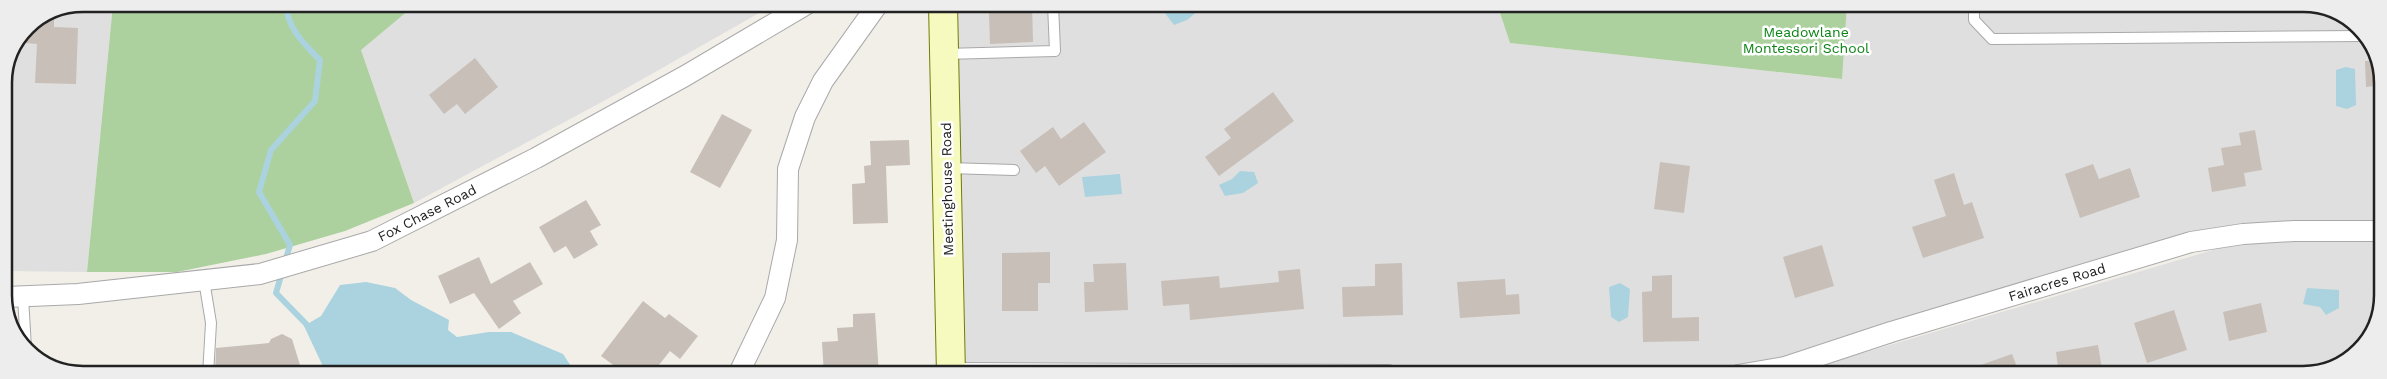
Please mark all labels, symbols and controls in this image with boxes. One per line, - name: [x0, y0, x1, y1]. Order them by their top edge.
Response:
- park label: Meadowlane Montessori School: [1743, 24, 1870, 56]
- street label: Meetinghouse Road: [938, 122, 956, 256]
- street label: Fox Chase Road: [375, 181, 479, 245]
- street label: Fairacres Road: [2007, 260, 2107, 304]

